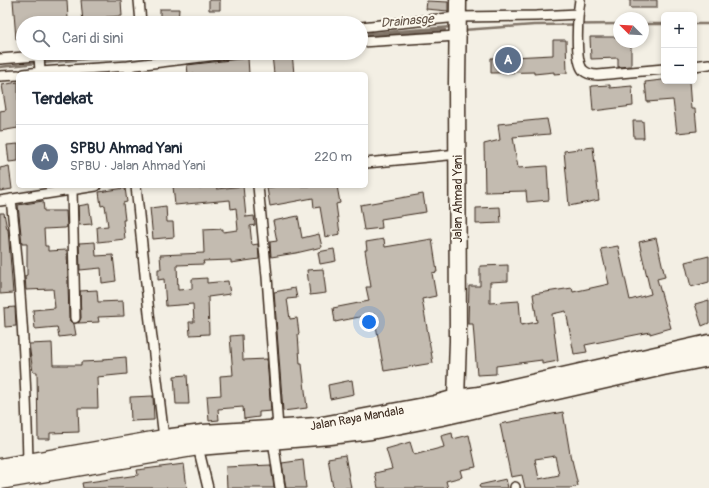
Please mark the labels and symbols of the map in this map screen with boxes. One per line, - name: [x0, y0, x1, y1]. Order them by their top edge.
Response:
- water label: Drainasge: [380, 11, 436, 31]
- north arrow: [613, 12, 649, 48]
- pin: A: [495, 45, 521, 75]
- street label: Jalan Ahmad Yani: [451, 155, 466, 243]
- your location: [359, 312, 379, 332]
- street label: Jalan Raya Mandala: [309, 403, 406, 434]

